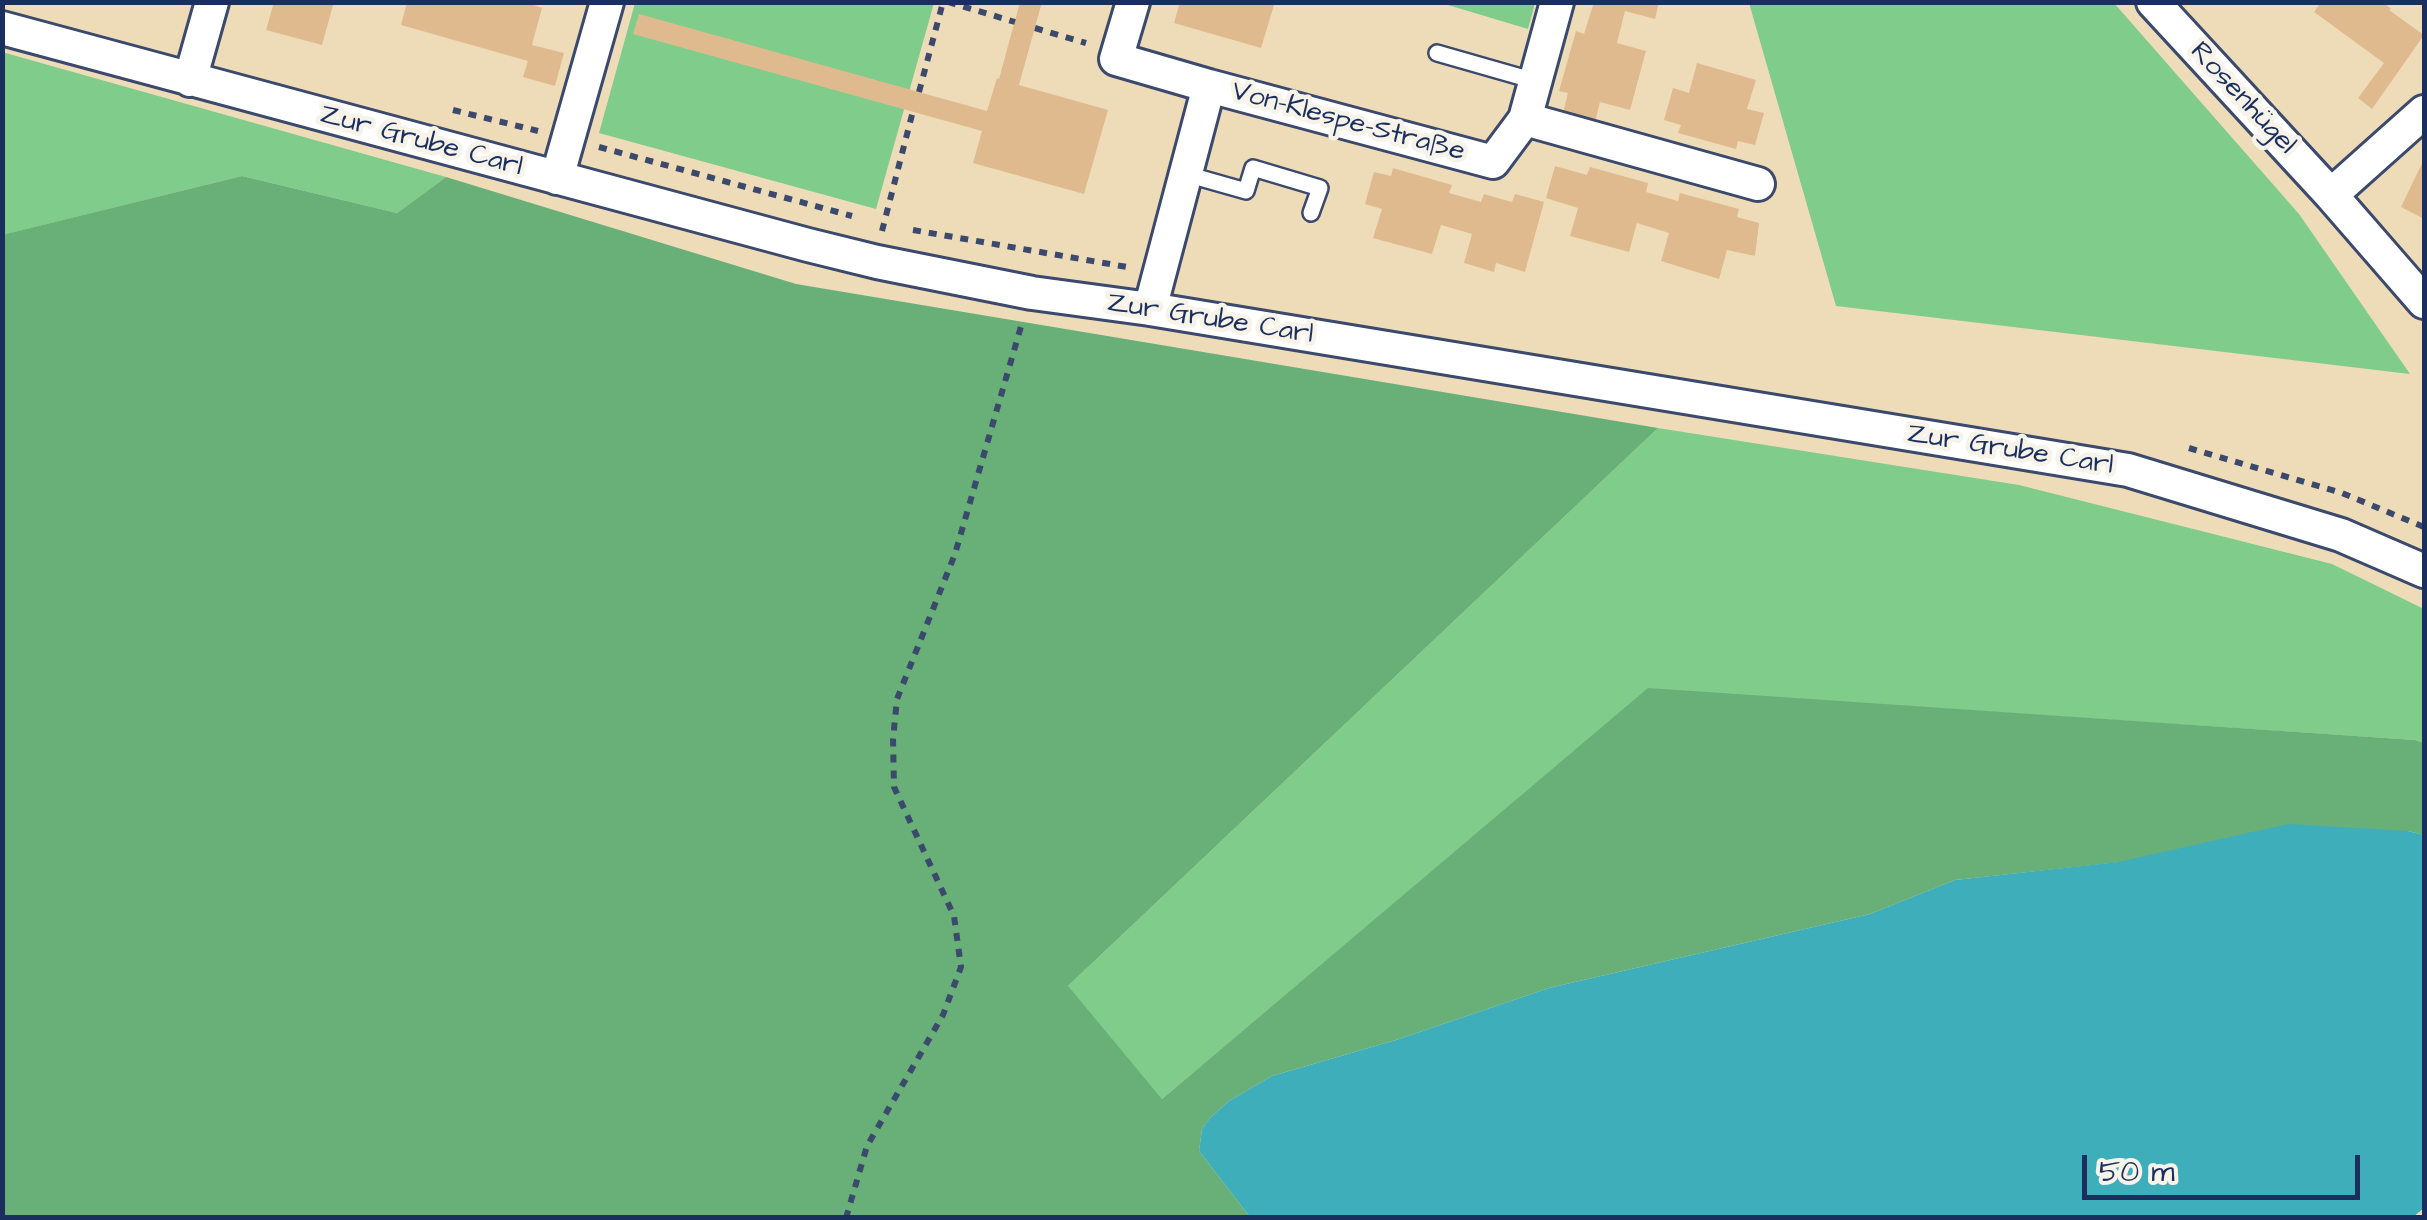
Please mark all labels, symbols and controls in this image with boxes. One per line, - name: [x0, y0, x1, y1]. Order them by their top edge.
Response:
- street label: Rosenhügel: [2182, 36, 2302, 162]
- street label: Von-Klespe-Straße: [1228, 76, 1468, 170]
- street label: Zur Grube Carl: [316, 99, 526, 185]
- street label: Zur Grube Carl: [1105, 287, 1315, 353]
- street label: Zur Grube Carl: [1905, 418, 2115, 484]
- scale bar: [2087, 1135, 2364, 1197]
- text: 50 m: [2099, 1151, 2175, 1193]

